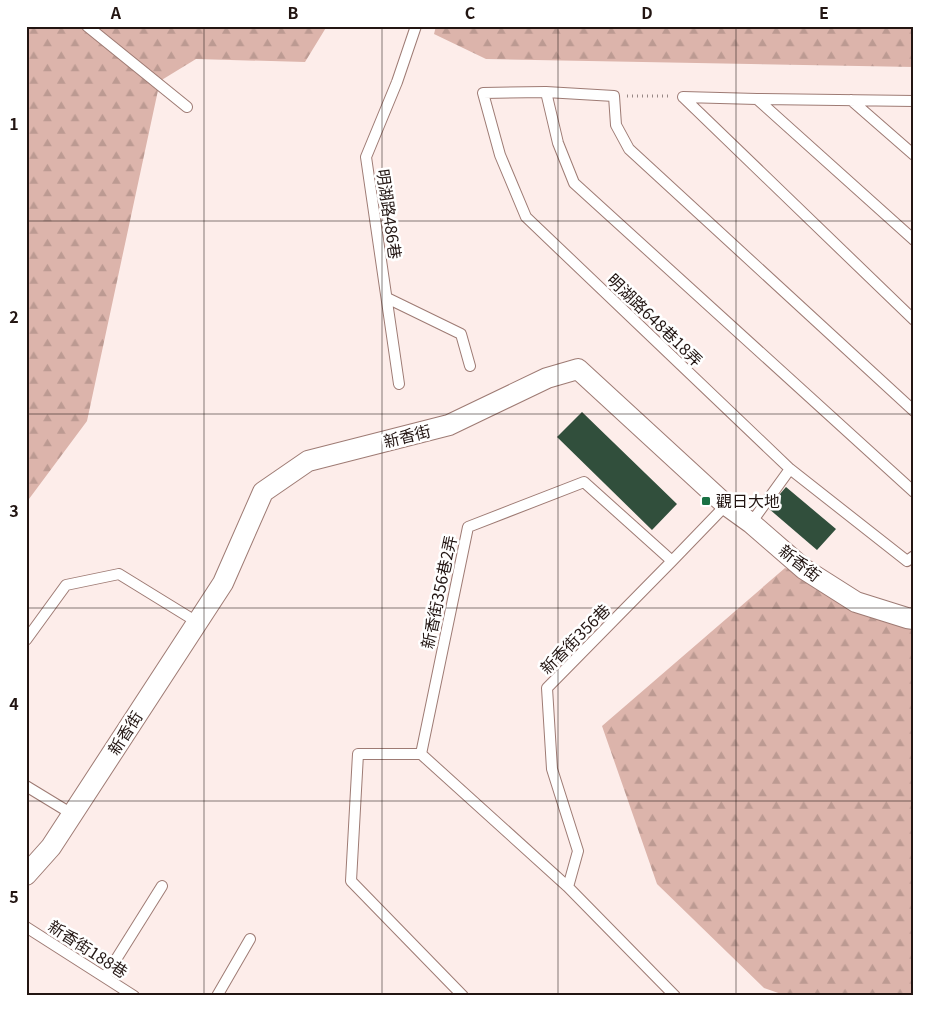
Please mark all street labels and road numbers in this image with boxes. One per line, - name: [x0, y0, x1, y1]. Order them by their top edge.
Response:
- street label: 明湖路486巷: [372, 167, 408, 260]
- street label: 明湖路648巷18弄: [603, 267, 709, 371]
- street label: 新香街: [381, 418, 433, 452]
- street label: 新香街356巷2弄: [414, 533, 462, 651]
- street label: 新香街: [774, 538, 827, 586]
- street label: 新香街356巷: [534, 598, 615, 679]
- street label: 新香街: [101, 706, 147, 759]
- street label: 新香街188巷: [44, 913, 133, 983]

